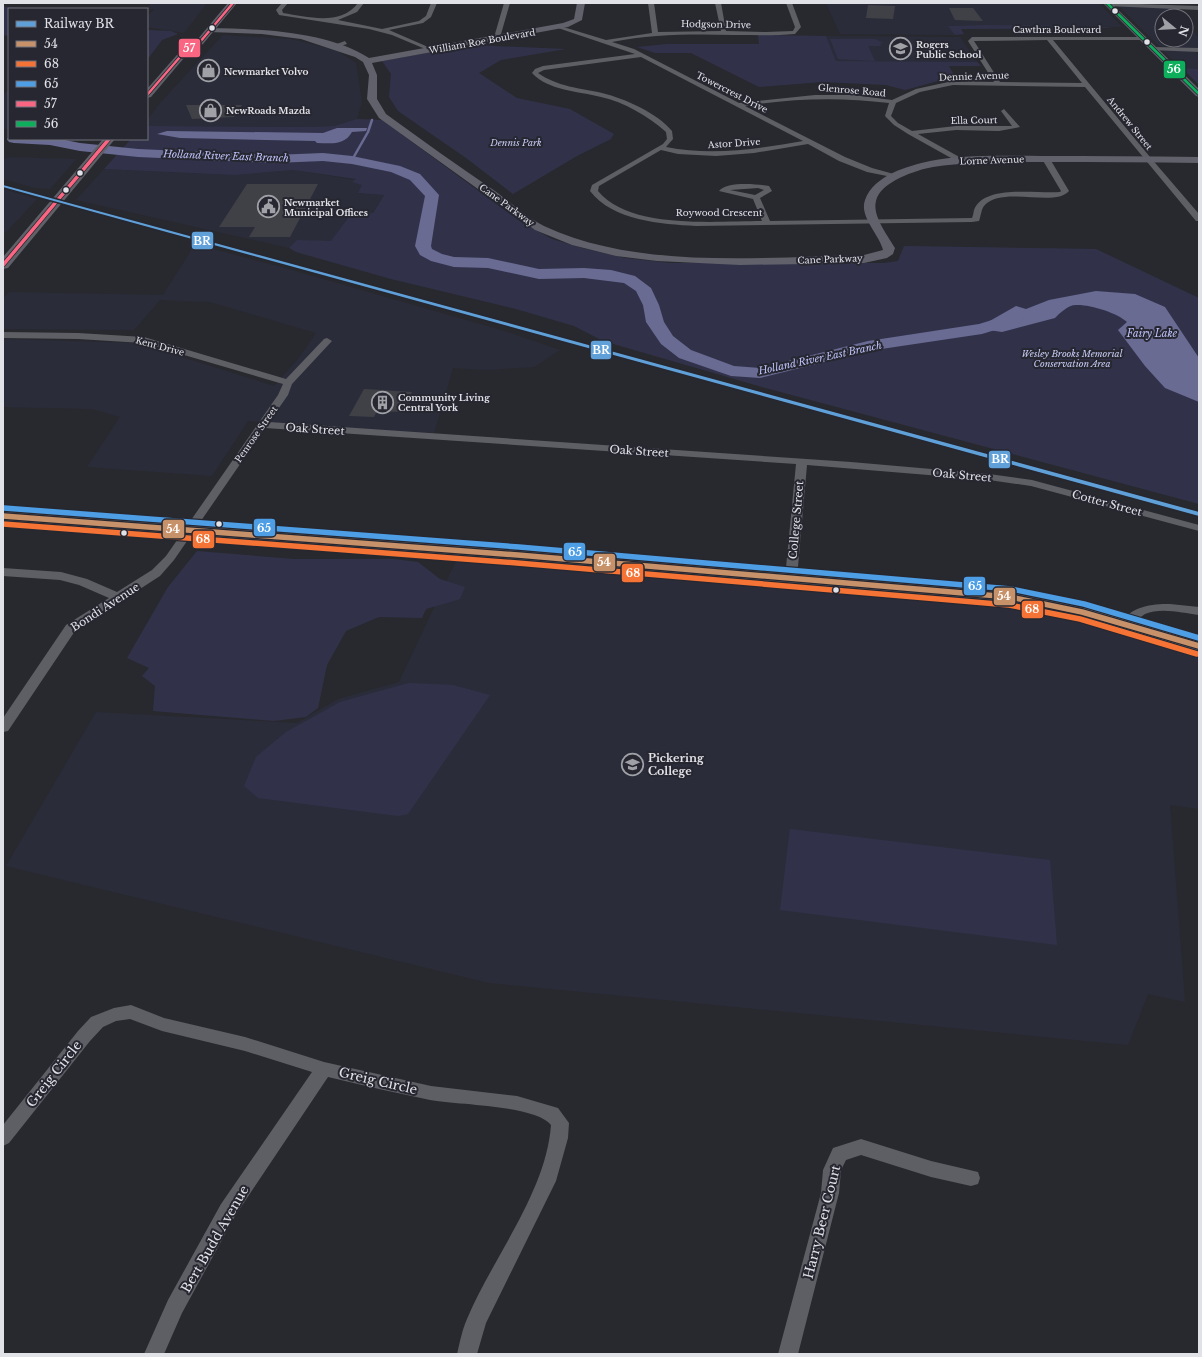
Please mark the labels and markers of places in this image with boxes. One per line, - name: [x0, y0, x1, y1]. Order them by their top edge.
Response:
- unlabelled marker: [1110, 6, 1120, 16]
- unlabelled marker: [207, 23, 217, 33]
- school or university icon: Rogers Public School: [887, 36, 913, 62]
- unlabelled marker: [1142, 37, 1152, 47]
- place label: Rogers Public School: [916, 39, 981, 60]
- shop icon: Newmarket Volvo: [196, 58, 222, 84]
- place label: Newmarket Volvo: [224, 66, 308, 77]
- shop icon: NewRoads Mazda: [198, 97, 224, 123]
- place label: NewRoads Mazda: [226, 105, 311, 116]
- unlabelled marker: [75, 168, 85, 178]
- unlabelled marker: [61, 185, 71, 195]
- public building icon: Newmarket Municipal Offices: [256, 194, 282, 220]
- place label: Newmarket Municipal Offices: [284, 197, 368, 218]
- building icon: Community Living Central York: [369, 389, 395, 415]
- place label: Community Living Central York: [398, 392, 490, 413]
- unlabelled marker: [214, 519, 224, 529]
- unlabelled marker: [119, 528, 129, 538]
- unlabelled marker: [831, 585, 841, 595]
- school or university icon: Pickering College: [619, 751, 645, 777]
- place label: Pickering College: [648, 751, 704, 778]

